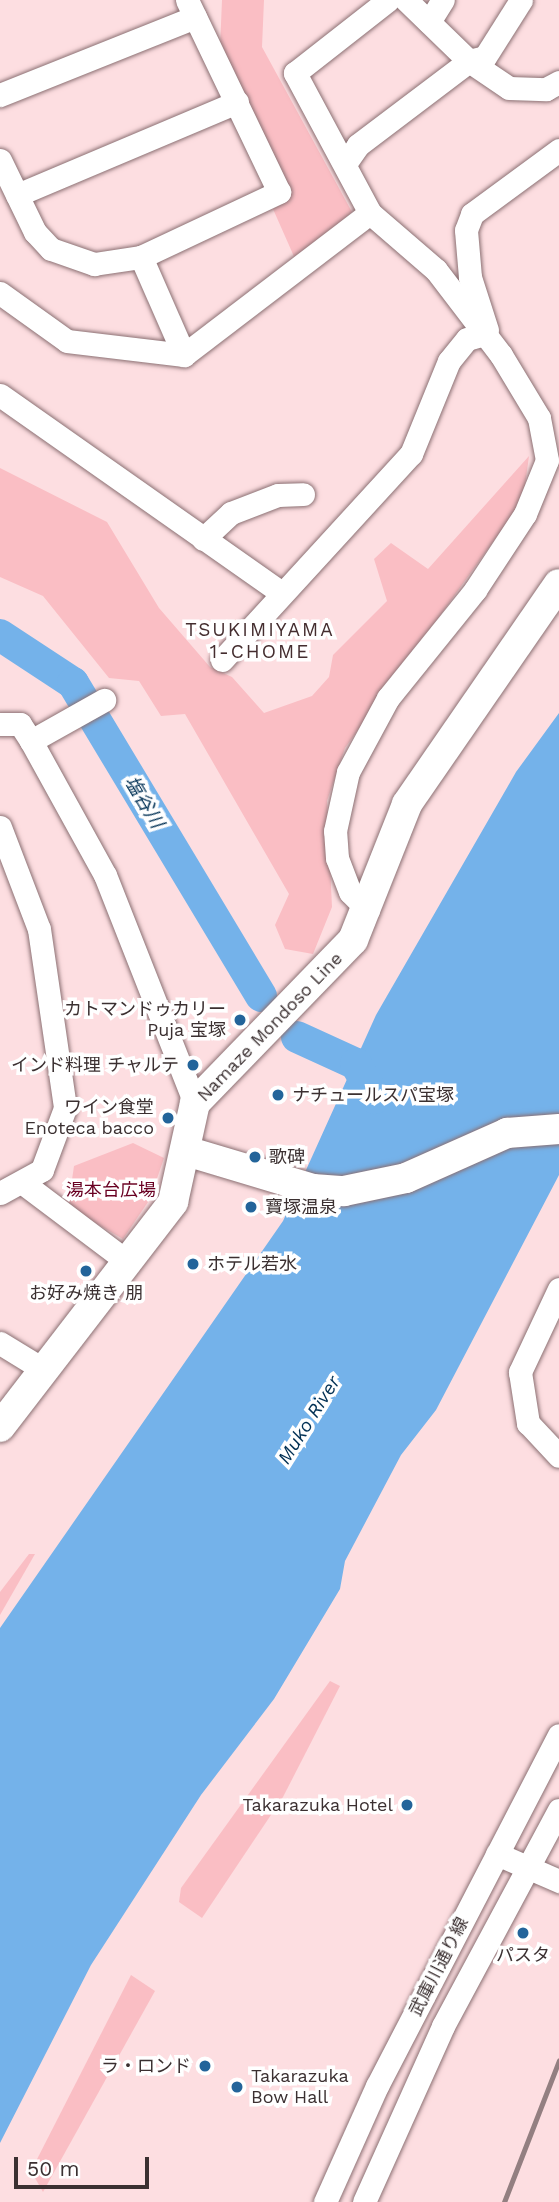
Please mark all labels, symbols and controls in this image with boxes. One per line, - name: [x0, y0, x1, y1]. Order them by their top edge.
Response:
- district label: TSUKIMIYAMA 1-CHOME: [187, 619, 333, 663]
- water label: 塩谷川: [120, 772, 168, 832]
- street label: Namaze Mondoso Line: [193, 948, 347, 1106]
- place label: カトマンドゥカリー Puja 宝塚: [64, 999, 226, 1042]
- marker: カトマンドゥカリー Puja 宝塚: [232, 1012, 248, 1028]
- place label: インド料理 チャルテ: [11, 1054, 179, 1076]
- marker: インド料理 チャルテ: [185, 1057, 201, 1073]
- place label: ナチュールスパ宝塚: [292, 1084, 454, 1106]
- marker: ナチュールスパ宝塚: [270, 1087, 286, 1103]
- place label: ワイン食堂 Enoteca bacco: [24, 1097, 154, 1140]
- marker: ワイン食堂 Enoteca bacco: [160, 1110, 176, 1126]
- place label: 歌碑: [269, 1146, 305, 1168]
- marker: 歌碑: [247, 1149, 263, 1165]
- park label: 湯本台広場: [66, 1179, 156, 1201]
- place label: 寶塚温泉: [265, 1196, 337, 1218]
- marker: 寶塚温泉: [243, 1199, 259, 1215]
- place label: ホテル若水: [207, 1253, 297, 1275]
- marker: ホテル若水: [185, 1256, 201, 1272]
- marker: お好み焼き 朋: [78, 1263, 94, 1279]
- place label: お好み焼き 朋: [29, 1282, 143, 1304]
- water label: Muko River: [273, 1372, 345, 1468]
- place label: Takarazuka Hotel: [242, 1794, 393, 1816]
- marker: Takarazuka Hotel: [399, 1797, 415, 1813]
- street label: 武庫川通り線: [405, 1914, 473, 2020]
- marker: パスタ: [515, 1925, 531, 1941]
- place label: パスタ: [496, 1944, 550, 1966]
- place label: ラ・ロンド: [101, 2055, 191, 2077]
- marker: ラ・ロンド: [197, 2058, 213, 2074]
- place label: Takarazuka Bow Hall: [251, 2066, 349, 2108]
- marker: Takarazuka Bow Hall: [229, 2079, 245, 2095]
- scale bar: [18, 2142, 152, 2186]
- text: 50 m: [27, 2156, 79, 2181]

